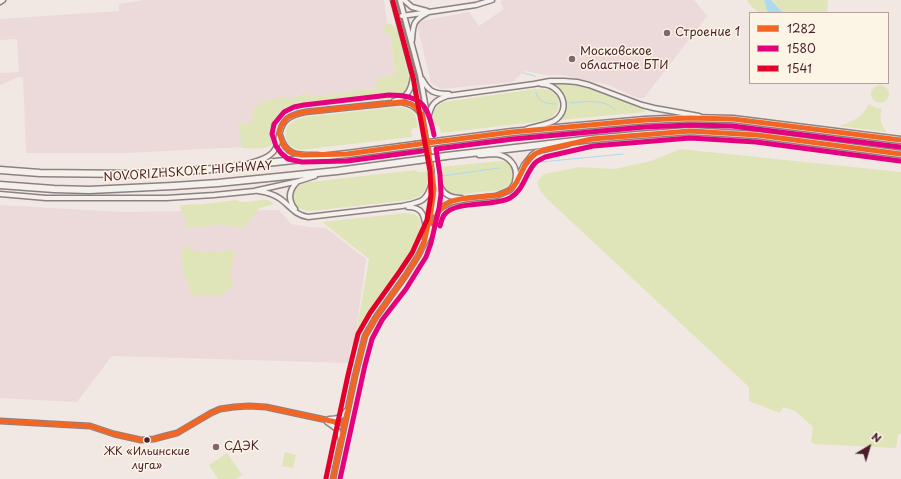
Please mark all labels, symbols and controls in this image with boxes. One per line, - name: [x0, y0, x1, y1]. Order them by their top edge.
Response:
- legend: [749, 12, 889, 84]
- text: 1282: [787, 19, 816, 37]
- place label: Строение 1: [675, 26, 740, 40]
- marker: Строение 1: [662, 28, 672, 38]
- text: 1580: [787, 39, 816, 57]
- place label: Московское областное БТИ: [580, 45, 669, 73]
- marker: Московское областное БТИ: [567, 54, 577, 64]
- text: 1541: [787, 59, 812, 77]
- street label: NOVORIZHSKOYE HIGHWAY: [103, 159, 273, 185]
- north arrow: [849, 427, 889, 467]
- text: N: [868, 428, 885, 447]
- marker: ЖК «Ильинские луга»: [142, 435, 152, 445]
- place label: СДЭК: [224, 440, 259, 454]
- marker: СДЭК: [211, 442, 221, 452]
- place label: ЖК «Ильинские луга»: [104, 445, 190, 471]

